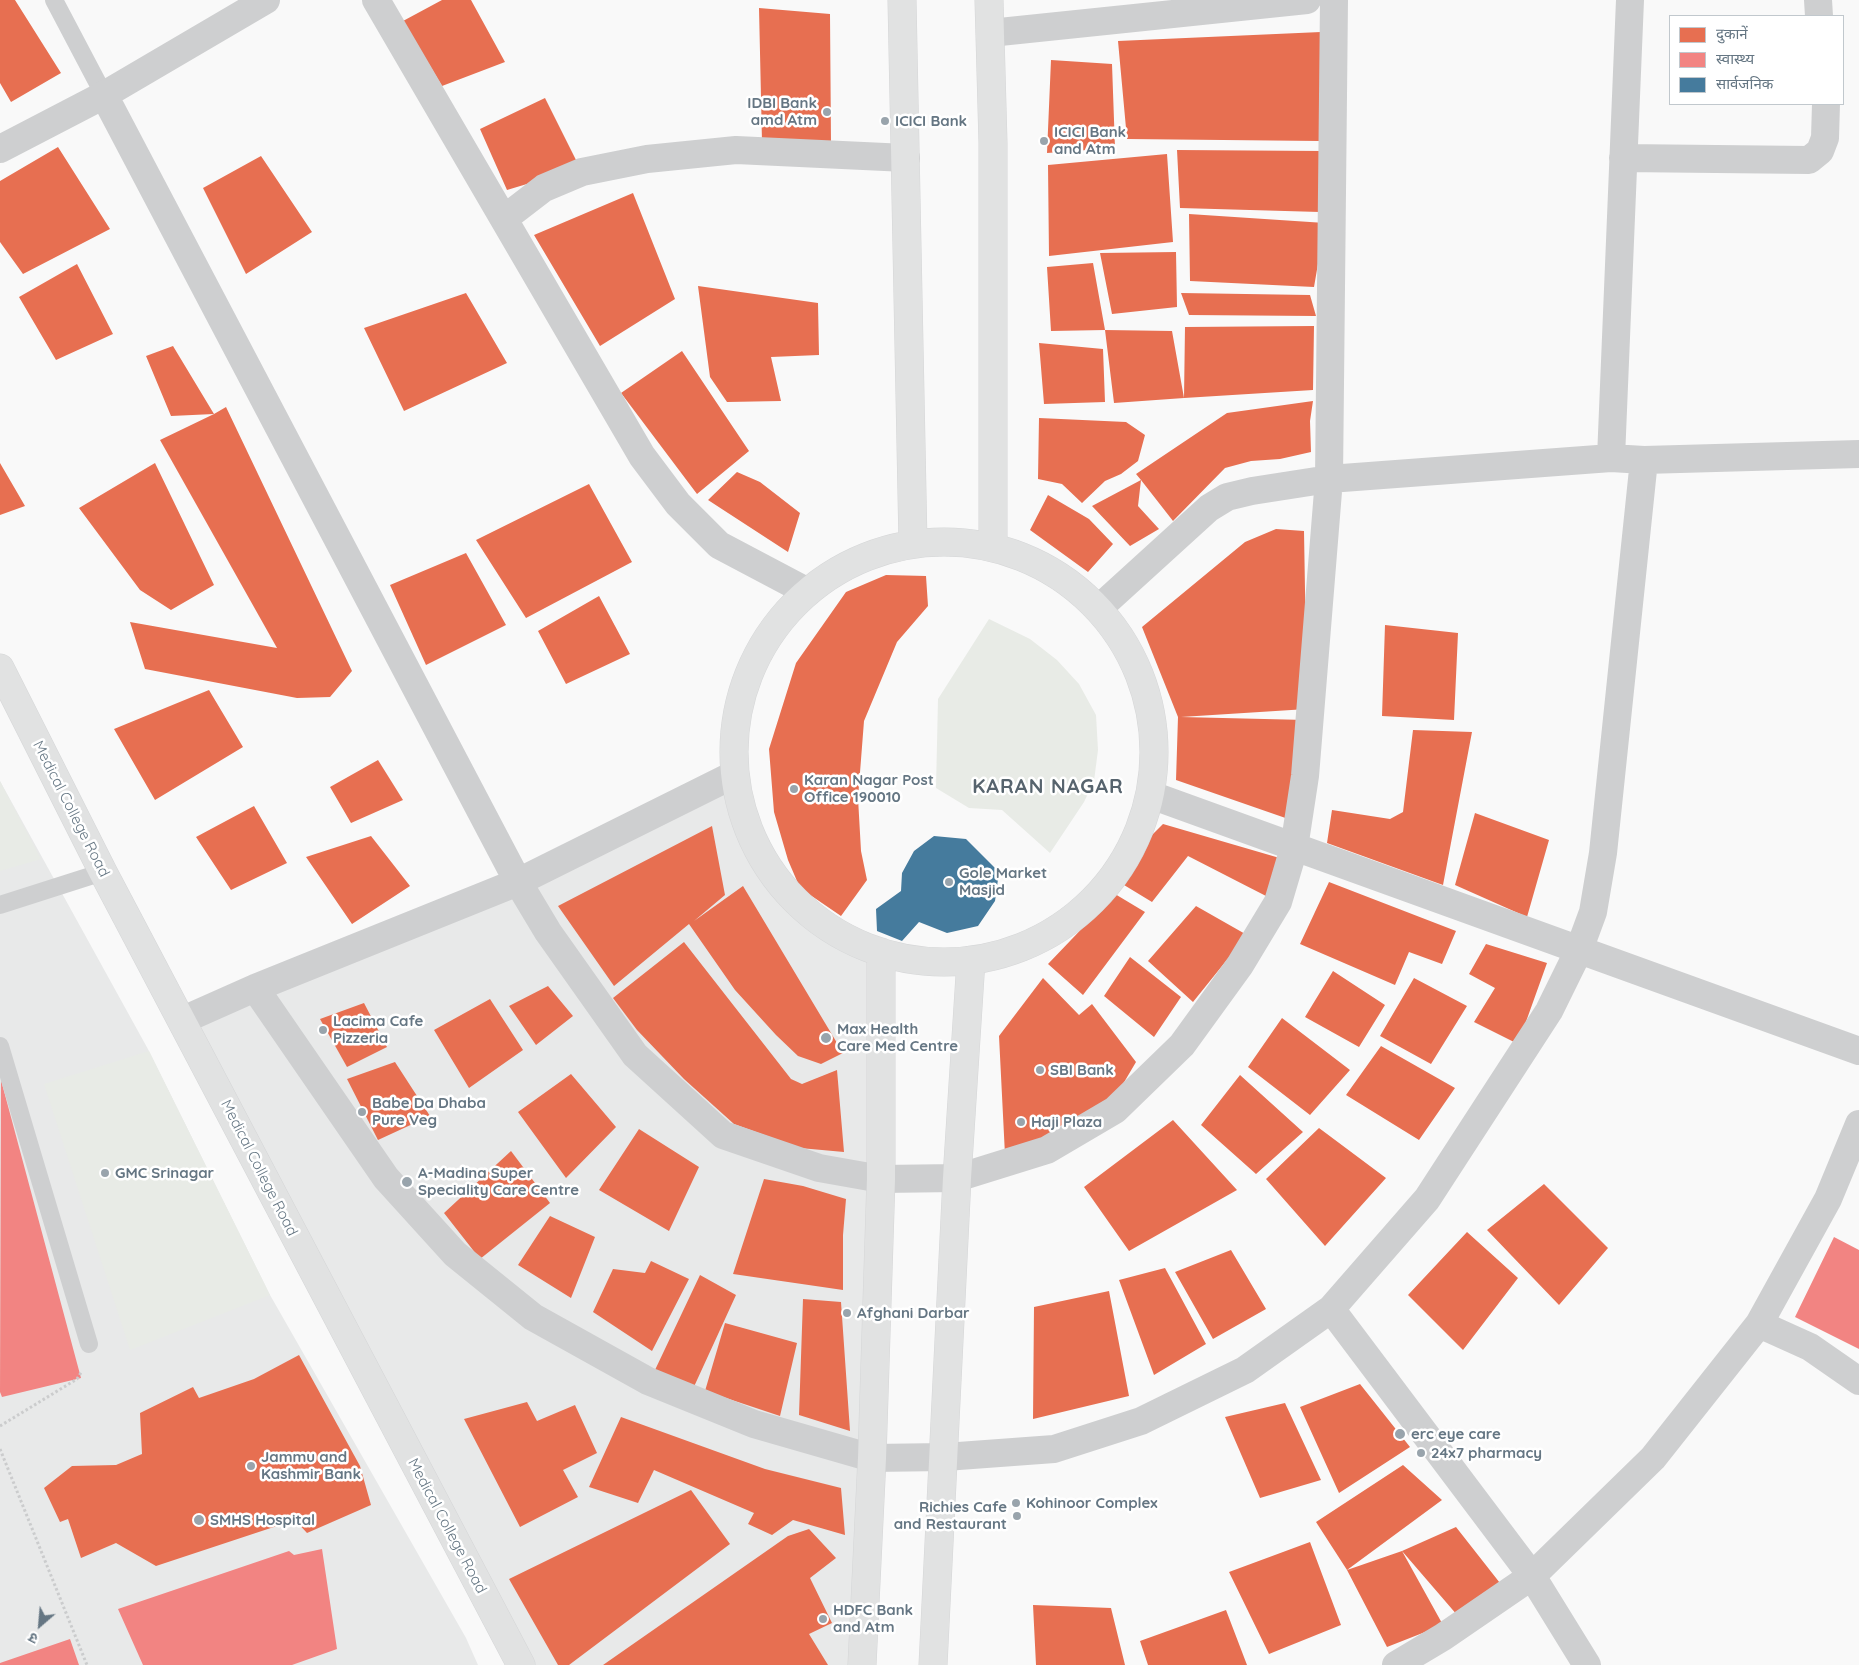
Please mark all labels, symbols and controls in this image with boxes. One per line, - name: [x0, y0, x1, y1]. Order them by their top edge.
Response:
- legend: [1669, 15, 1844, 105]
- text: दुकानें: [1716, 24, 1748, 43]
- text: स्वास्थ्य: [1716, 49, 1754, 68]
- text: सार्वजनिक: [1716, 74, 1773, 93]
- place label: IDBI Bank amd Atm: [747, 94, 817, 129]
- marker: IDBI Bank amd Atm: [821, 106, 833, 118]
- place label: ICICI Bank: [895, 112, 967, 130]
- marker: ICICI Bank: [879, 115, 891, 127]
- place label: ICICI Bank and Atm: [1054, 123, 1126, 158]
- marker: ICICI Bank and Atm: [1038, 135, 1050, 147]
- street label: Medical College Road: [29, 738, 113, 880]
- place label: Karan Nagar Post Office 190010: [804, 771, 934, 806]
- district label: KARAN NAGAR: [971, 775, 1125, 799]
- marker: Karan Nagar Post Office 190010: [788, 783, 800, 795]
- place label: Gole Market Masjid: [959, 864, 1047, 899]
- marker: Gole Market Masjid: [943, 876, 955, 888]
- place label: Lacima Cafe Pizzeria: [333, 1012, 423, 1047]
- place label: Max Health Care Med Centre: [837, 1020, 958, 1055]
- marker: Lacima Cafe Pizzeria: [317, 1024, 329, 1036]
- marker: Max Health Care Med Centre: [819, 1031, 833, 1045]
- place label: SBI Bank: [1050, 1061, 1114, 1079]
- marker: SBI Bank: [1034, 1064, 1046, 1076]
- place label: Babe Da Dhaba Pure Veg: [372, 1094, 486, 1129]
- street label: Medical College Road: [217, 1097, 301, 1239]
- marker: Babe Da Dhaba Pure Veg: [356, 1106, 368, 1118]
- place label: Haji Plaza: [1031, 1113, 1102, 1131]
- marker: Haji Plaza: [1015, 1116, 1027, 1128]
- place label: GMC Srinagar: [115, 1164, 214, 1182]
- place label: A-Madina Super Speciality Care Centre: [418, 1164, 579, 1199]
- marker: GMC Srinagar: [99, 1167, 111, 1179]
- marker: A-Madina Super Speciality Care Centre: [400, 1175, 414, 1189]
- place label: Afghani Darbar: [857, 1304, 970, 1322]
- marker: Afghani Darbar: [841, 1307, 853, 1319]
- place label: erc eye care: [1411, 1425, 1501, 1443]
- marker: erc eye care: [1393, 1427, 1407, 1441]
- place label: 24x7 pharmacy: [1431, 1444, 1542, 1462]
- marker: 24x7 pharmacy: [1415, 1447, 1427, 1459]
- place label: Jammu and Kashmir Bank: [261, 1448, 361, 1483]
- street label: Medical College Road: [404, 1455, 490, 1597]
- marker: Jammu and Kashmir Bank: [245, 1460, 257, 1472]
- place label: Kohinoor Complex: [1026, 1494, 1158, 1512]
- marker: Kohinoor Complex: [1010, 1497, 1022, 1509]
- place label: Richies Cafe and Restaurant: [894, 1498, 1007, 1533]
- marker: Richies Cafe and Restaurant: [1011, 1510, 1023, 1522]
- place label: SMHS Hospital: [210, 1511, 315, 1529]
- marker: SMHS Hospital: [192, 1513, 206, 1527]
- north arrow: [15, 1600, 65, 1650]
- place label: HDFC Bank and Atm: [833, 1601, 913, 1636]
- marker: HDFC Bank and Atm: [817, 1613, 829, 1625]
- text: उ: [25, 1628, 41, 1648]

